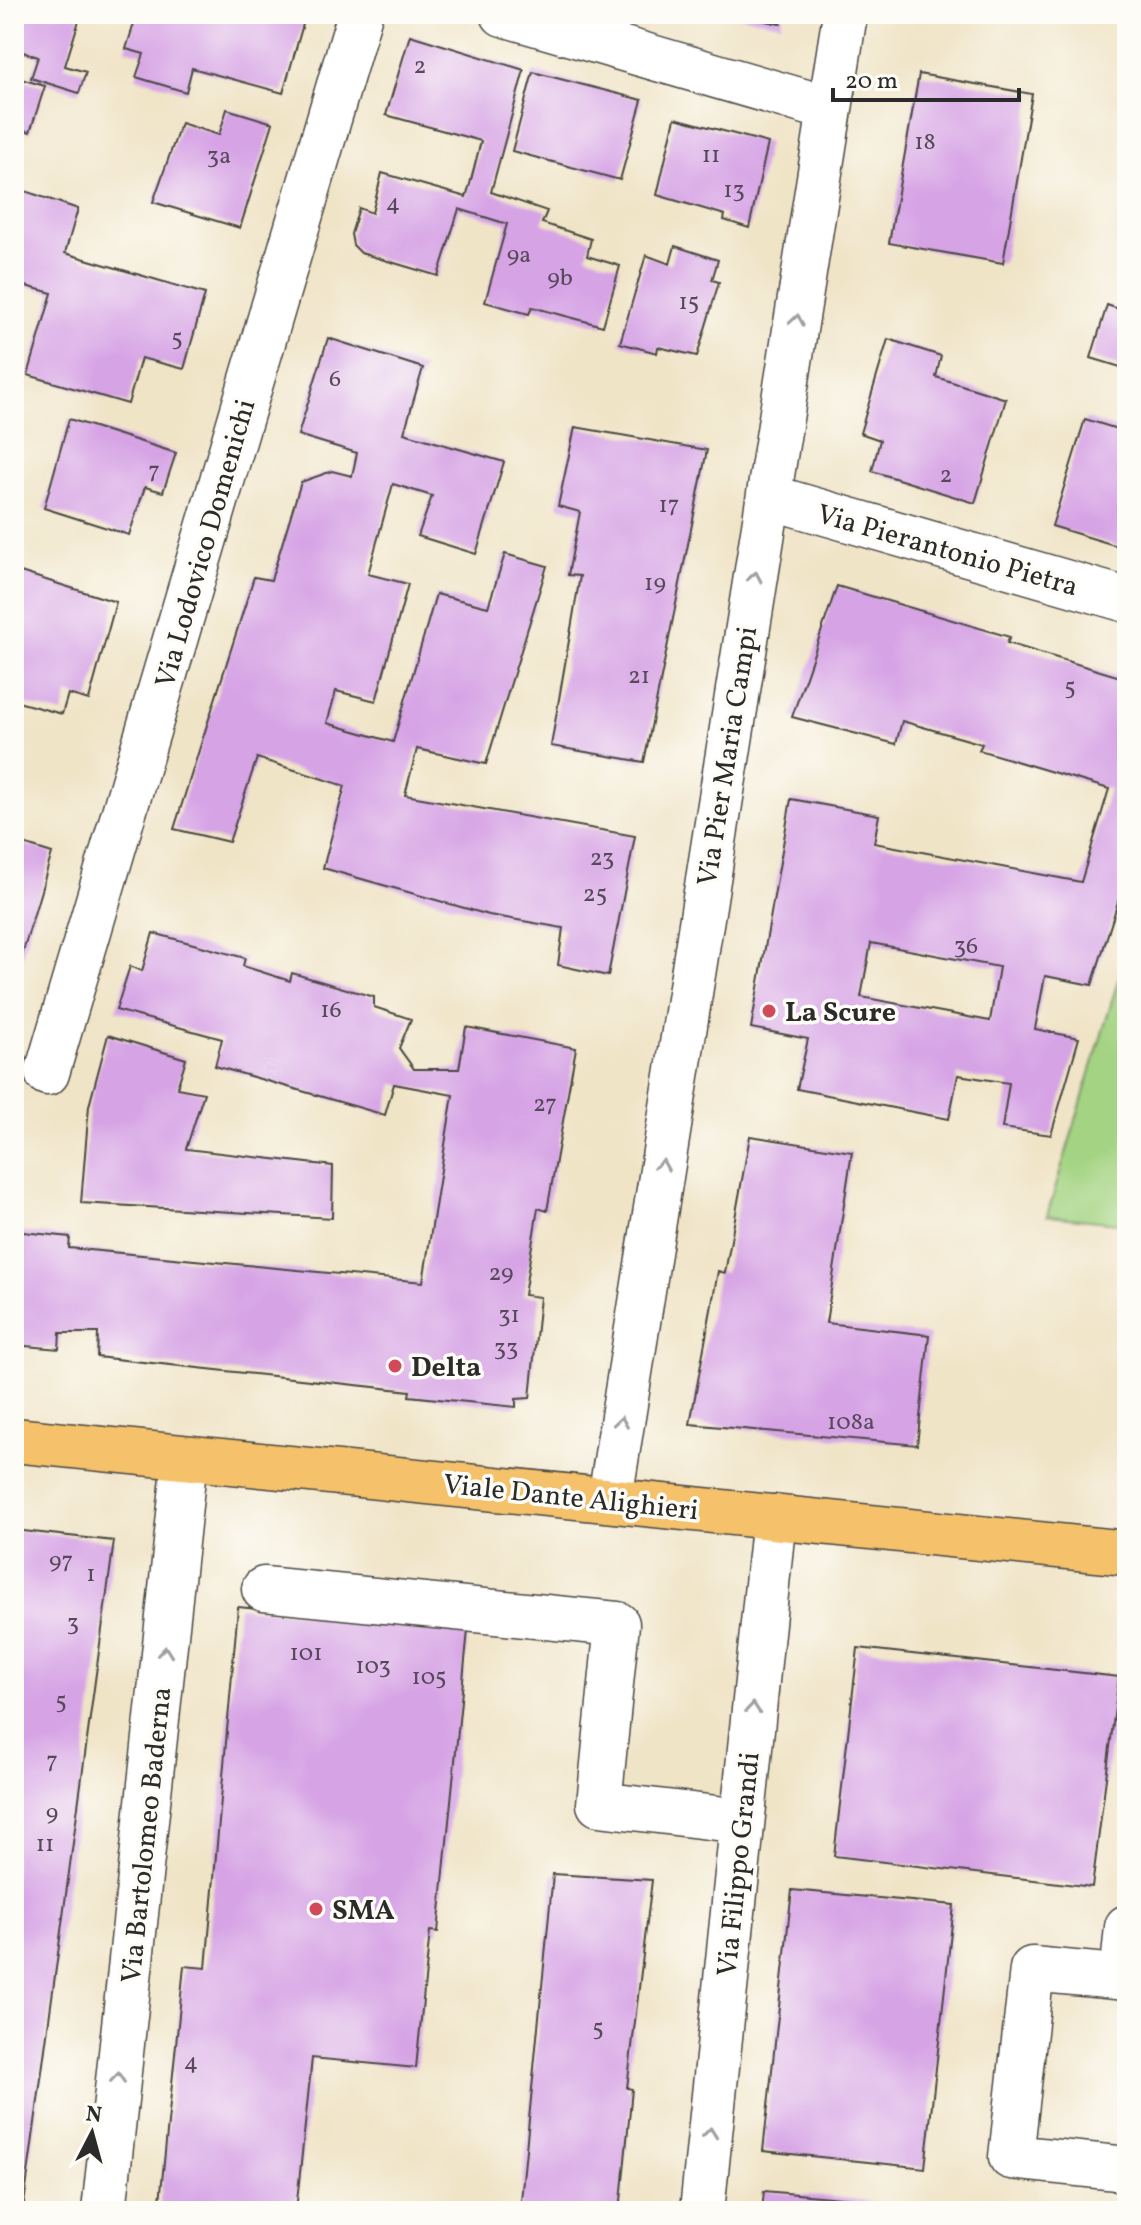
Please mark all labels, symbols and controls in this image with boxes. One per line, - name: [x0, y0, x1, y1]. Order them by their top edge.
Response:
- house number: 2: [414, 50, 426, 84]
- scale bar: [833, 52, 1019, 102]
- text: 20 m: [845, 65, 898, 99]
- house number: 18: [914, 126, 936, 160]
- house number: 11: [702, 139, 720, 173]
- house number: 3a: [207, 140, 231, 174]
- house number: 13: [723, 174, 745, 208]
- house number: 4: [386, 187, 400, 221]
- house number: 9a: [507, 239, 531, 273]
- house number: 9b: [547, 262, 573, 296]
- house number: 15: [679, 286, 699, 320]
- one-way arrow: [788, 313, 805, 327]
- house number: 5: [171, 322, 183, 356]
- house number: 6: [329, 363, 341, 397]
- street label: Via Lodovico Domenichi: [147, 395, 266, 693]
- house number: 7: [148, 455, 160, 489]
- house number: 2: [940, 459, 952, 493]
- house number: 17: [659, 489, 679, 523]
- street label: Via Pierantonio Pietra: [812, 495, 1082, 607]
- house number: 19: [644, 567, 666, 601]
- one-way arrow: [746, 570, 763, 584]
- street label: Via Pier Maria Campi: [689, 624, 768, 889]
- house number: 21: [628, 660, 650, 694]
- house number: 5: [1064, 671, 1076, 705]
- house number: 23: [590, 842, 614, 876]
- house number: 25: [583, 878, 607, 912]
- house number: 36: [954, 930, 978, 964]
- house number: 16: [320, 994, 342, 1028]
- place label: La Scure: [785, 994, 896, 1033]
- marker: La Scure: [760, 1002, 778, 1020]
- house number: 27: [533, 1088, 557, 1122]
- one-way arrow: [652, 1159, 669, 1172]
- house number: 29: [488, 1257, 514, 1291]
- house number: 31: [498, 1299, 520, 1333]
- house number: 33: [494, 1332, 518, 1366]
- place label: Delta: [411, 1349, 481, 1388]
- marker: Delta: [386, 1357, 404, 1375]
- house number: 108a: [827, 1406, 875, 1440]
- one-way arrow: [612, 1415, 629, 1429]
- street label: Viale Dante Alighieri: [441, 1466, 700, 1531]
- house number: 97: [49, 1545, 73, 1579]
- house number: 1: [86, 1558, 96, 1592]
- house number: 3: [67, 1607, 79, 1641]
- house number: 101: [289, 1637, 323, 1671]
- one-way arrow: [156, 1645, 173, 1658]
- house number: 103: [355, 1650, 391, 1684]
- house number: 105: [411, 1661, 447, 1695]
- house number: 5: [55, 1685, 67, 1719]
- street label: Via Bartolomeo Baderna: [113, 1685, 182, 1985]
- one-way arrow: [744, 1701, 761, 1714]
- house number: 7: [46, 1745, 58, 1779]
- street label: Via Filippo Grandi: [708, 1750, 771, 1978]
- house number: 9: [46, 1797, 58, 1831]
- house number: 11: [36, 1828, 54, 1862]
- place label: SMA: [332, 1892, 395, 1931]
- marker: SMA: [307, 1900, 325, 1918]
- house number: 5: [592, 2012, 604, 2046]
- house number: 4: [184, 2046, 198, 2080]
- one-way arrow: [110, 2071, 127, 2084]
- north arrow: [52, 2093, 132, 2173]
- text: N: [84, 2099, 103, 2132]
- one-way arrow: [701, 2126, 718, 2139]

